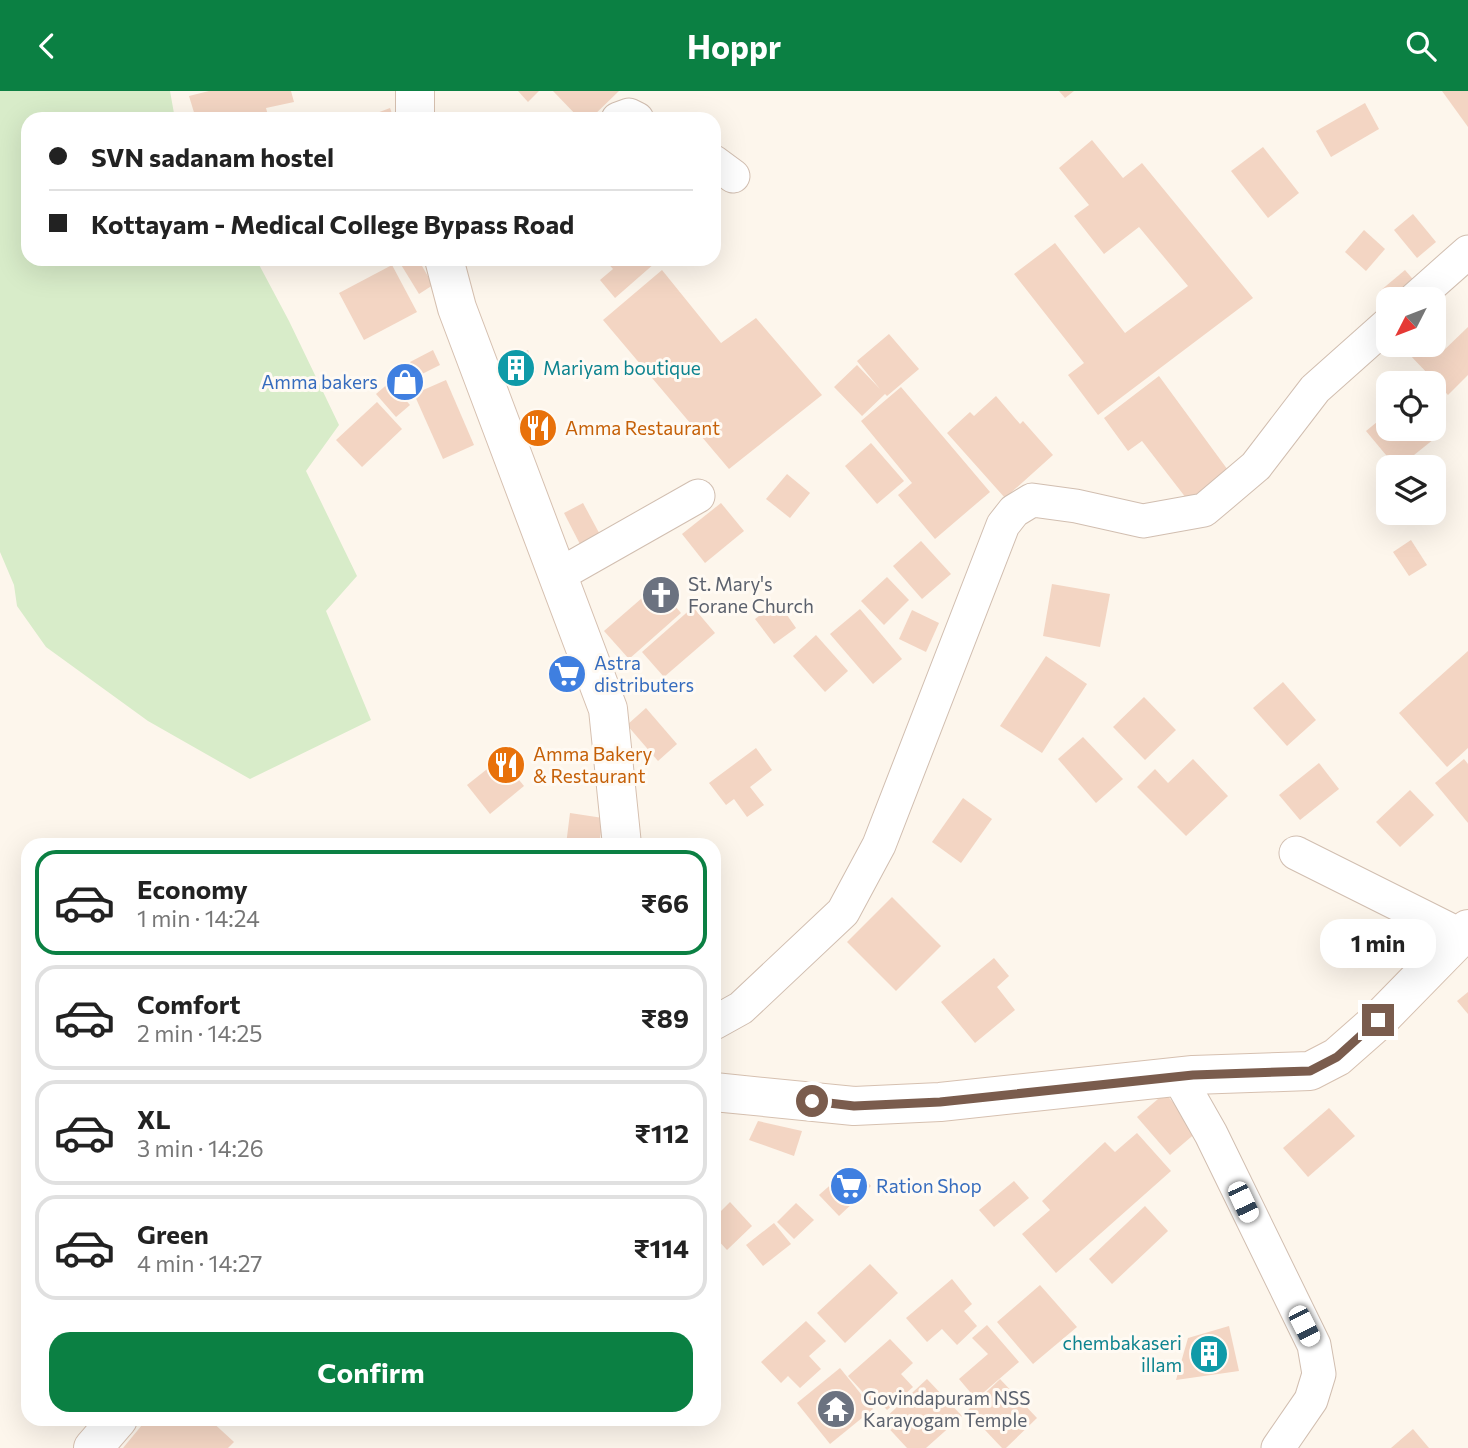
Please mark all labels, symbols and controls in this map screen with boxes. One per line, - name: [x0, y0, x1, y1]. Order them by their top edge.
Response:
- text: Hoppr: [687, 26, 781, 66]
- icon: back: [28, 27, 66, 65]
- icon: search: [1402, 27, 1440, 65]
- text: SVN sadanam hostel: [91, 141, 334, 172]
- text: Kottayam - Medical College Bypass Road: [91, 208, 574, 239]
- north arrow: [1376, 287, 1446, 357]
- map controls: [1376, 287, 1446, 525]
- building icon: Mariyam boutique: [495, 347, 537, 389]
- place label: Mariyam boutique: [543, 356, 701, 379]
- shop icon: Amma bakers: [384, 361, 426, 403]
- place label: Amma bakers: [261, 370, 378, 393]
- button: locate: [1376, 371, 1446, 441]
- restaurant icon: Amma Restaurant: [517, 407, 559, 449]
- place label: Amma Restaurant: [565, 416, 720, 439]
- button: layers: [1376, 455, 1446, 525]
- place label: St. Mary's Forane Church: [688, 572, 814, 617]
- church icon: St. Mary's Forane Church: [640, 574, 682, 616]
- place label: Astra distributers: [594, 651, 694, 696]
- supermarket icon: Astra distributers: [546, 653, 588, 695]
- place label: Amma Bakery & Restaurant: [533, 742, 653, 787]
- restaurant icon: Amma Bakery & Restaurant: [485, 744, 527, 786]
- icon: car: [53, 871, 116, 934]
- text: Economy: [137, 873, 248, 904]
- text: ₹66: [641, 887, 689, 918]
- text: 1 min · 14:24: [137, 904, 260, 932]
- callout: 1 min: [1320, 919, 1436, 967]
- text: 1 min: [1351, 929, 1405, 957]
- icon: car: [53, 986, 116, 1049]
- text: Comfort: [137, 988, 240, 1019]
- text: ₹89: [641, 1002, 689, 1033]
- route end: [1362, 1004, 1394, 1036]
- text: 2 min · 14:25: [137, 1019, 263, 1047]
- route start: [796, 1085, 828, 1117]
- icon: car: [53, 1101, 116, 1164]
- text: XL: [137, 1103, 171, 1134]
- text: ₹112: [635, 1117, 689, 1148]
- text: 3 min · 14:26: [137, 1134, 264, 1162]
- supermarket icon: Ration Shop: [828, 1165, 870, 1207]
- place label: Ration Shop: [876, 1174, 982, 1197]
- car: [1225, 1179, 1262, 1225]
- icon: car: [53, 1216, 116, 1279]
- text: Green: [137, 1218, 209, 1249]
- text: ₹114: [633, 1232, 689, 1263]
- text: 4 min · 14:27: [137, 1249, 263, 1277]
- car: [1286, 1303, 1323, 1349]
- place label: chembakaseri illam: [1063, 1331, 1182, 1376]
- button: Confirm: [49, 1332, 693, 1412]
- building icon: chembakaseri illam: [1188, 1333, 1230, 1375]
- place label: Govindapuram NSS Karayogam Temple: [863, 1386, 1030, 1431]
- temple icon: Govindapuram NSS Karayogam Temple: [815, 1388, 857, 1430]

